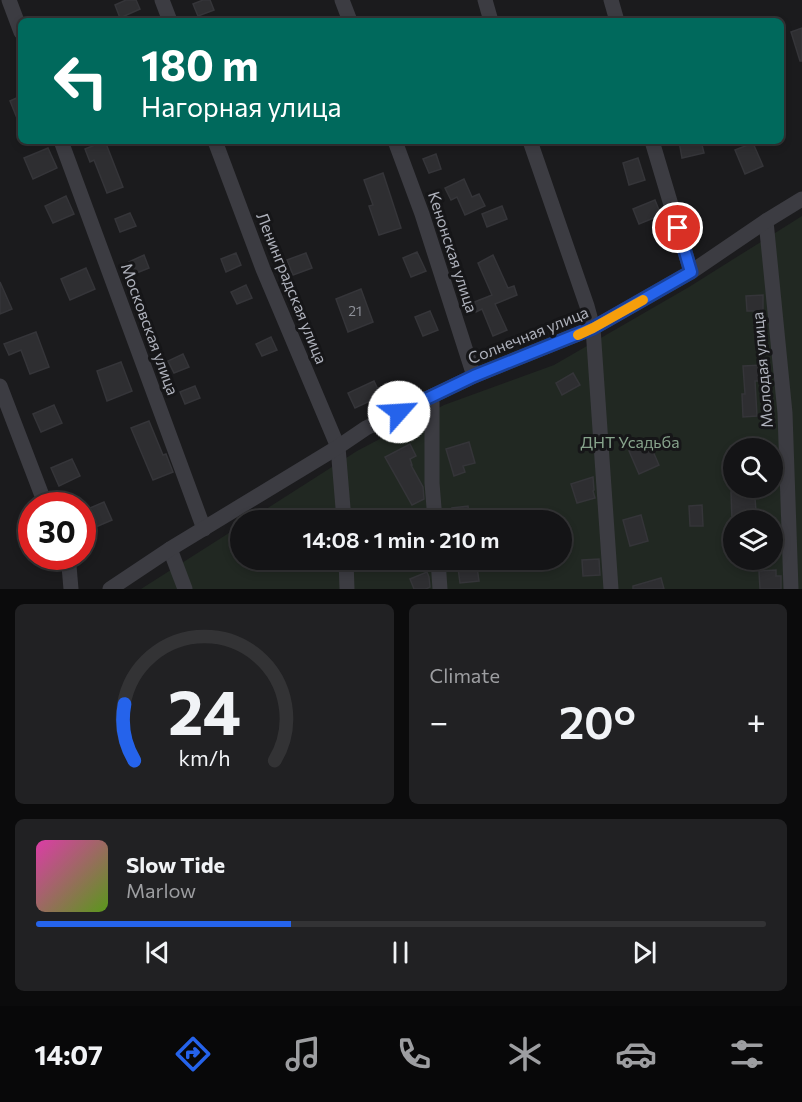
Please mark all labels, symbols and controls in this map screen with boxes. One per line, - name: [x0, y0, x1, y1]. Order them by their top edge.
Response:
- text: 180 m: [141, 38, 259, 90]
- icon: left: [42, 42, 120, 120]
- text: Нагорная улица: [141, 90, 341, 123]
- street label: Кенонская улица: [425, 189, 482, 315]
- pin: [652, 202, 703, 253]
- street label: Ленинградская улица: [253, 209, 332, 366]
- icon: arrive: [661, 211, 694, 244]
- street label: Московская улица: [118, 260, 183, 397]
- house number: 21: [348, 302, 362, 319]
- street label: Солнечная улица: [465, 302, 591, 367]
- street label: Молодая улица: [747, 311, 776, 429]
- position arrow: [367, 380, 431, 444]
- park label: ДНТ Усадьба: [581, 432, 679, 451]
- map controls: [723, 438, 783, 570]
- button: search: [723, 438, 783, 498]
- speed limit sign: 30: [18, 492, 96, 570]
- button: layers: [723, 510, 783, 570]
- text: 14:08 · 1 min · 210 m: [303, 526, 499, 553]
- text: Climate: [430, 663, 500, 687]
- text: 24: [168, 672, 241, 748]
- text: 20°: [559, 693, 636, 748]
- text: −: [430, 700, 448, 741]
- text: +: [747, 700, 766, 741]
- text: km/h: [178, 744, 230, 770]
- text: Slow Tide: [126, 851, 225, 878]
- text: Marlow: [126, 878, 196, 902]
- icon: previous: [141, 936, 174, 969]
- icon: pause: [384, 936, 417, 969]
- icon: next: [628, 936, 661, 969]
- icon: directions: [172, 1033, 214, 1075]
- icon: music: [282, 1033, 324, 1075]
- icon: phone: [393, 1033, 435, 1075]
- icon: climate: [504, 1033, 546, 1075]
- icon: car: [615, 1033, 657, 1075]
- icon: filters: [726, 1033, 768, 1075]
- text: 14:07: [34, 1038, 103, 1071]

